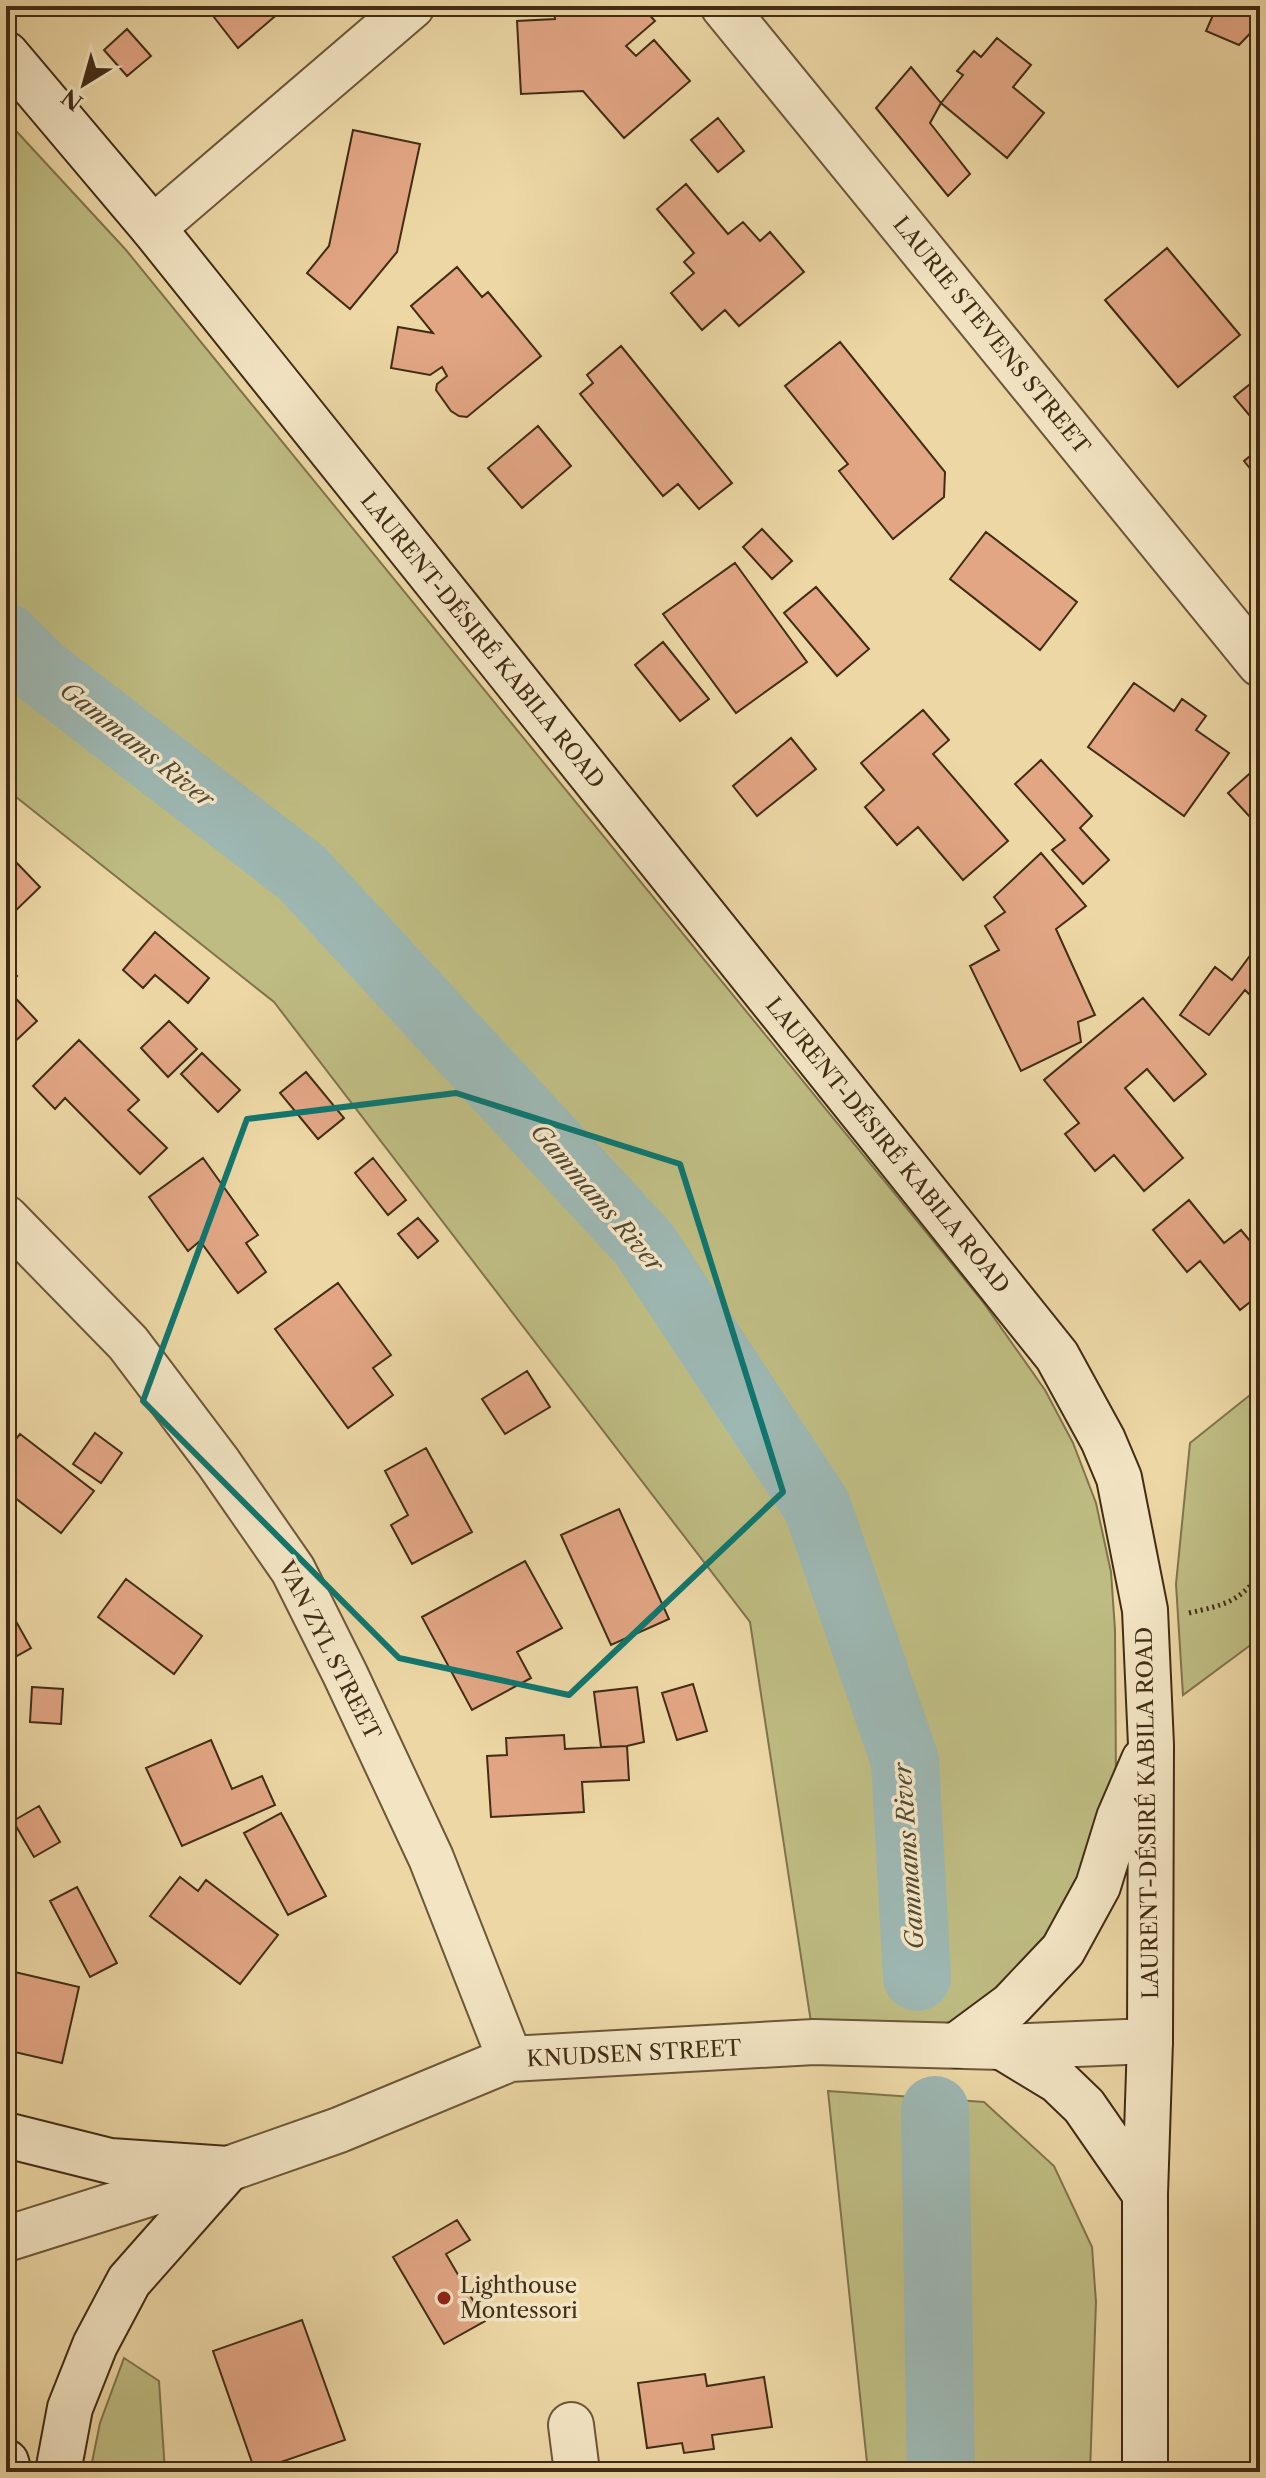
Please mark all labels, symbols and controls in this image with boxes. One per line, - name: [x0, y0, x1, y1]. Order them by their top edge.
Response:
- north arrow: [44, 44, 124, 124]
- text: N: [57, 83, 88, 116]
- street label: LAURIE STEVENS STREET: [887, 211, 1096, 460]
- street label: LAURENT-DÉSIRÉ KABILA ROAD: [355, 486, 611, 794]
- water label: Gammams River: [55, 675, 221, 815]
- street label: LAURENT-DÉSIRÉ KABILA ROAD: [760, 991, 1016, 1299]
- water label: Gammams River: [525, 1117, 671, 1279]
- street label: VAN ZYL STREET: [272, 1555, 387, 1745]
- street label: LAURENT-DÉSIRÉ KABILA ROAD: [1130, 1626, 1164, 2000]
- water label: Gammams River: [887, 1760, 930, 1951]
- street label: KNUDSEN STREET: [526, 2034, 743, 2073]
- place label: Lighthouse Montessori: [460, 2272, 578, 2324]
- marker: Lighthouse Montessori: [435, 2289, 453, 2307]

